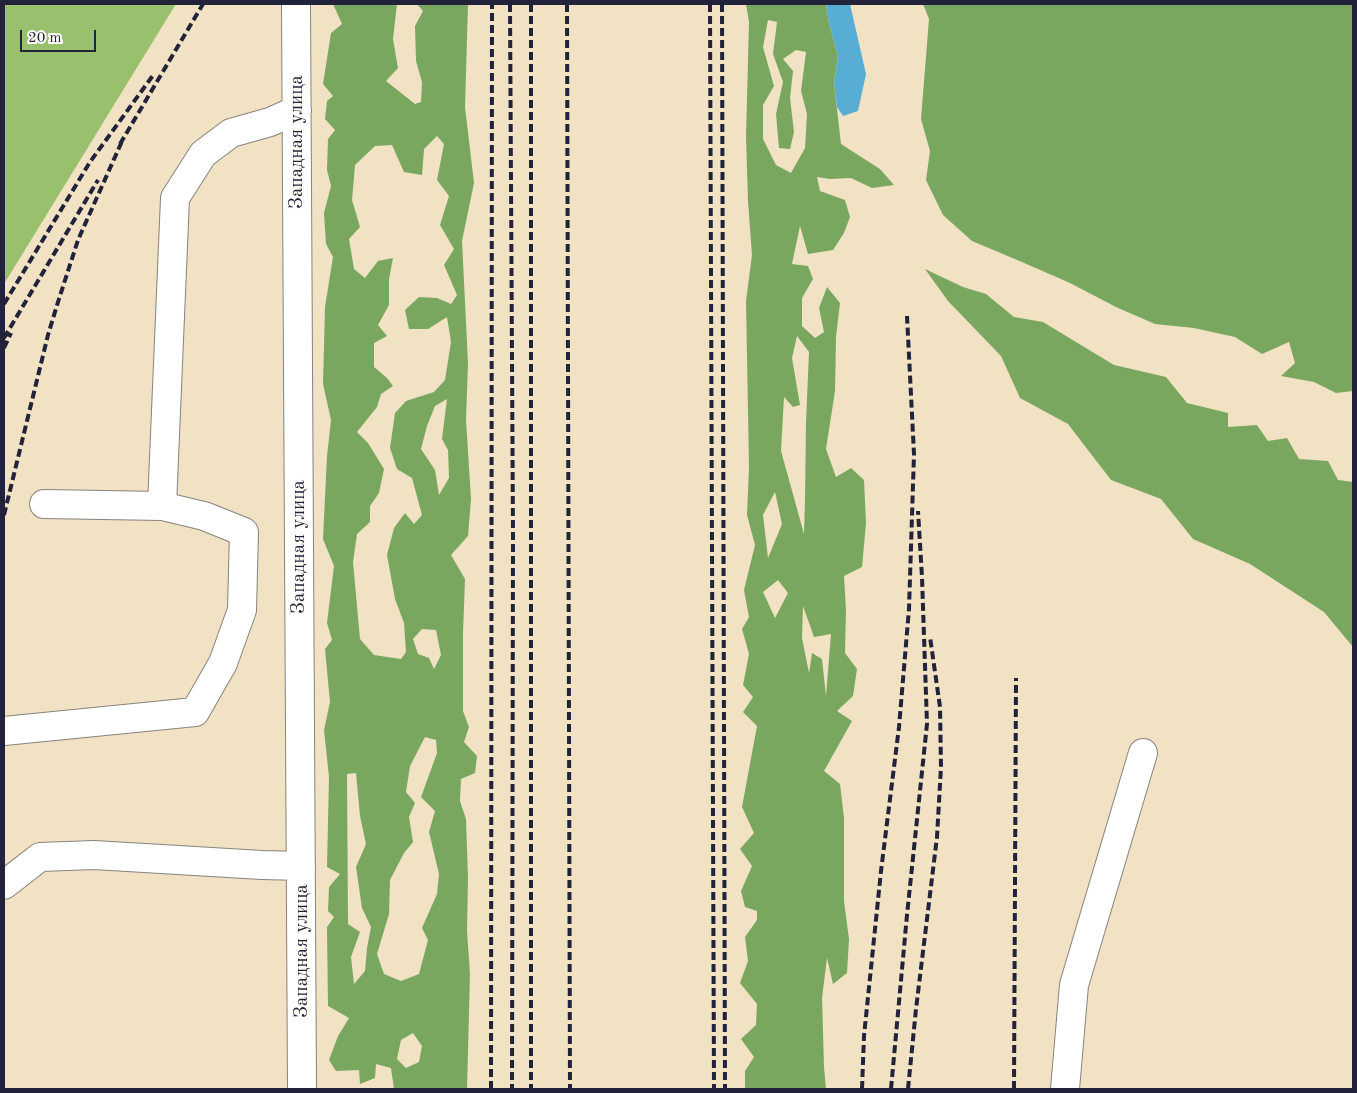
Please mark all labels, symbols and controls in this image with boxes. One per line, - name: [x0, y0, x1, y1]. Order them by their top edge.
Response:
- scale bar: [22, 20, 99, 52]
- text: 20 m: [28, 31, 62, 46]
- street label: Западная улица: [286, 75, 308, 209]
- street label: Западная улица: [288, 480, 310, 614]
- street label: Западная улица: [291, 884, 313, 1018]

